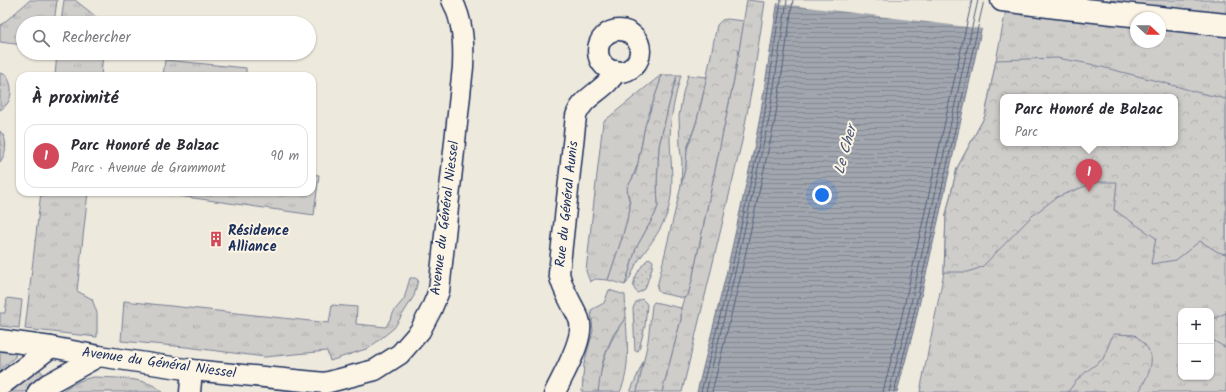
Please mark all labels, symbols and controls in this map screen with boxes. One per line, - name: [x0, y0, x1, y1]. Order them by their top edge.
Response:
- north arrow: [1130, 12, 1166, 48]
- search box: [16, 16, 316, 60]
- text: Rechercher: [62, 26, 130, 50]
- icon: search: [30, 27, 52, 49]
- text: À proximité: [32, 85, 119, 112]
- popup: [1000, 94, 1178, 146]
- text: Parc Honoré de Balzac: [1015, 98, 1163, 122]
- water label: Le Cher: [828, 120, 865, 177]
- text: Parc: [1015, 122, 1038, 143]
- text: Parc Honoré de Balzac: [71, 134, 220, 158]
- street label: Avenue du Général Niessel: [425, 139, 465, 296]
- street label: Rue du Général Aunis: [549, 140, 585, 268]
- text: 1: [44, 146, 48, 167]
- text: 90 m: [271, 146, 299, 167]
- text: Parc · Avenue de Grammont: [71, 158, 226, 179]
- pin: 1: [1076, 159, 1102, 192]
- your location: [812, 185, 832, 205]
- place label: Résidence Alliance: [228, 220, 289, 258]
- building icon: Résidence Alliance: [207, 230, 225, 248]
- map controls: [1178, 308, 1214, 380]
- button: +: [1178, 308, 1214, 344]
- street label: Avenue du Général Niessel: [80, 341, 238, 385]
- button: −: [1178, 344, 1214, 380]

